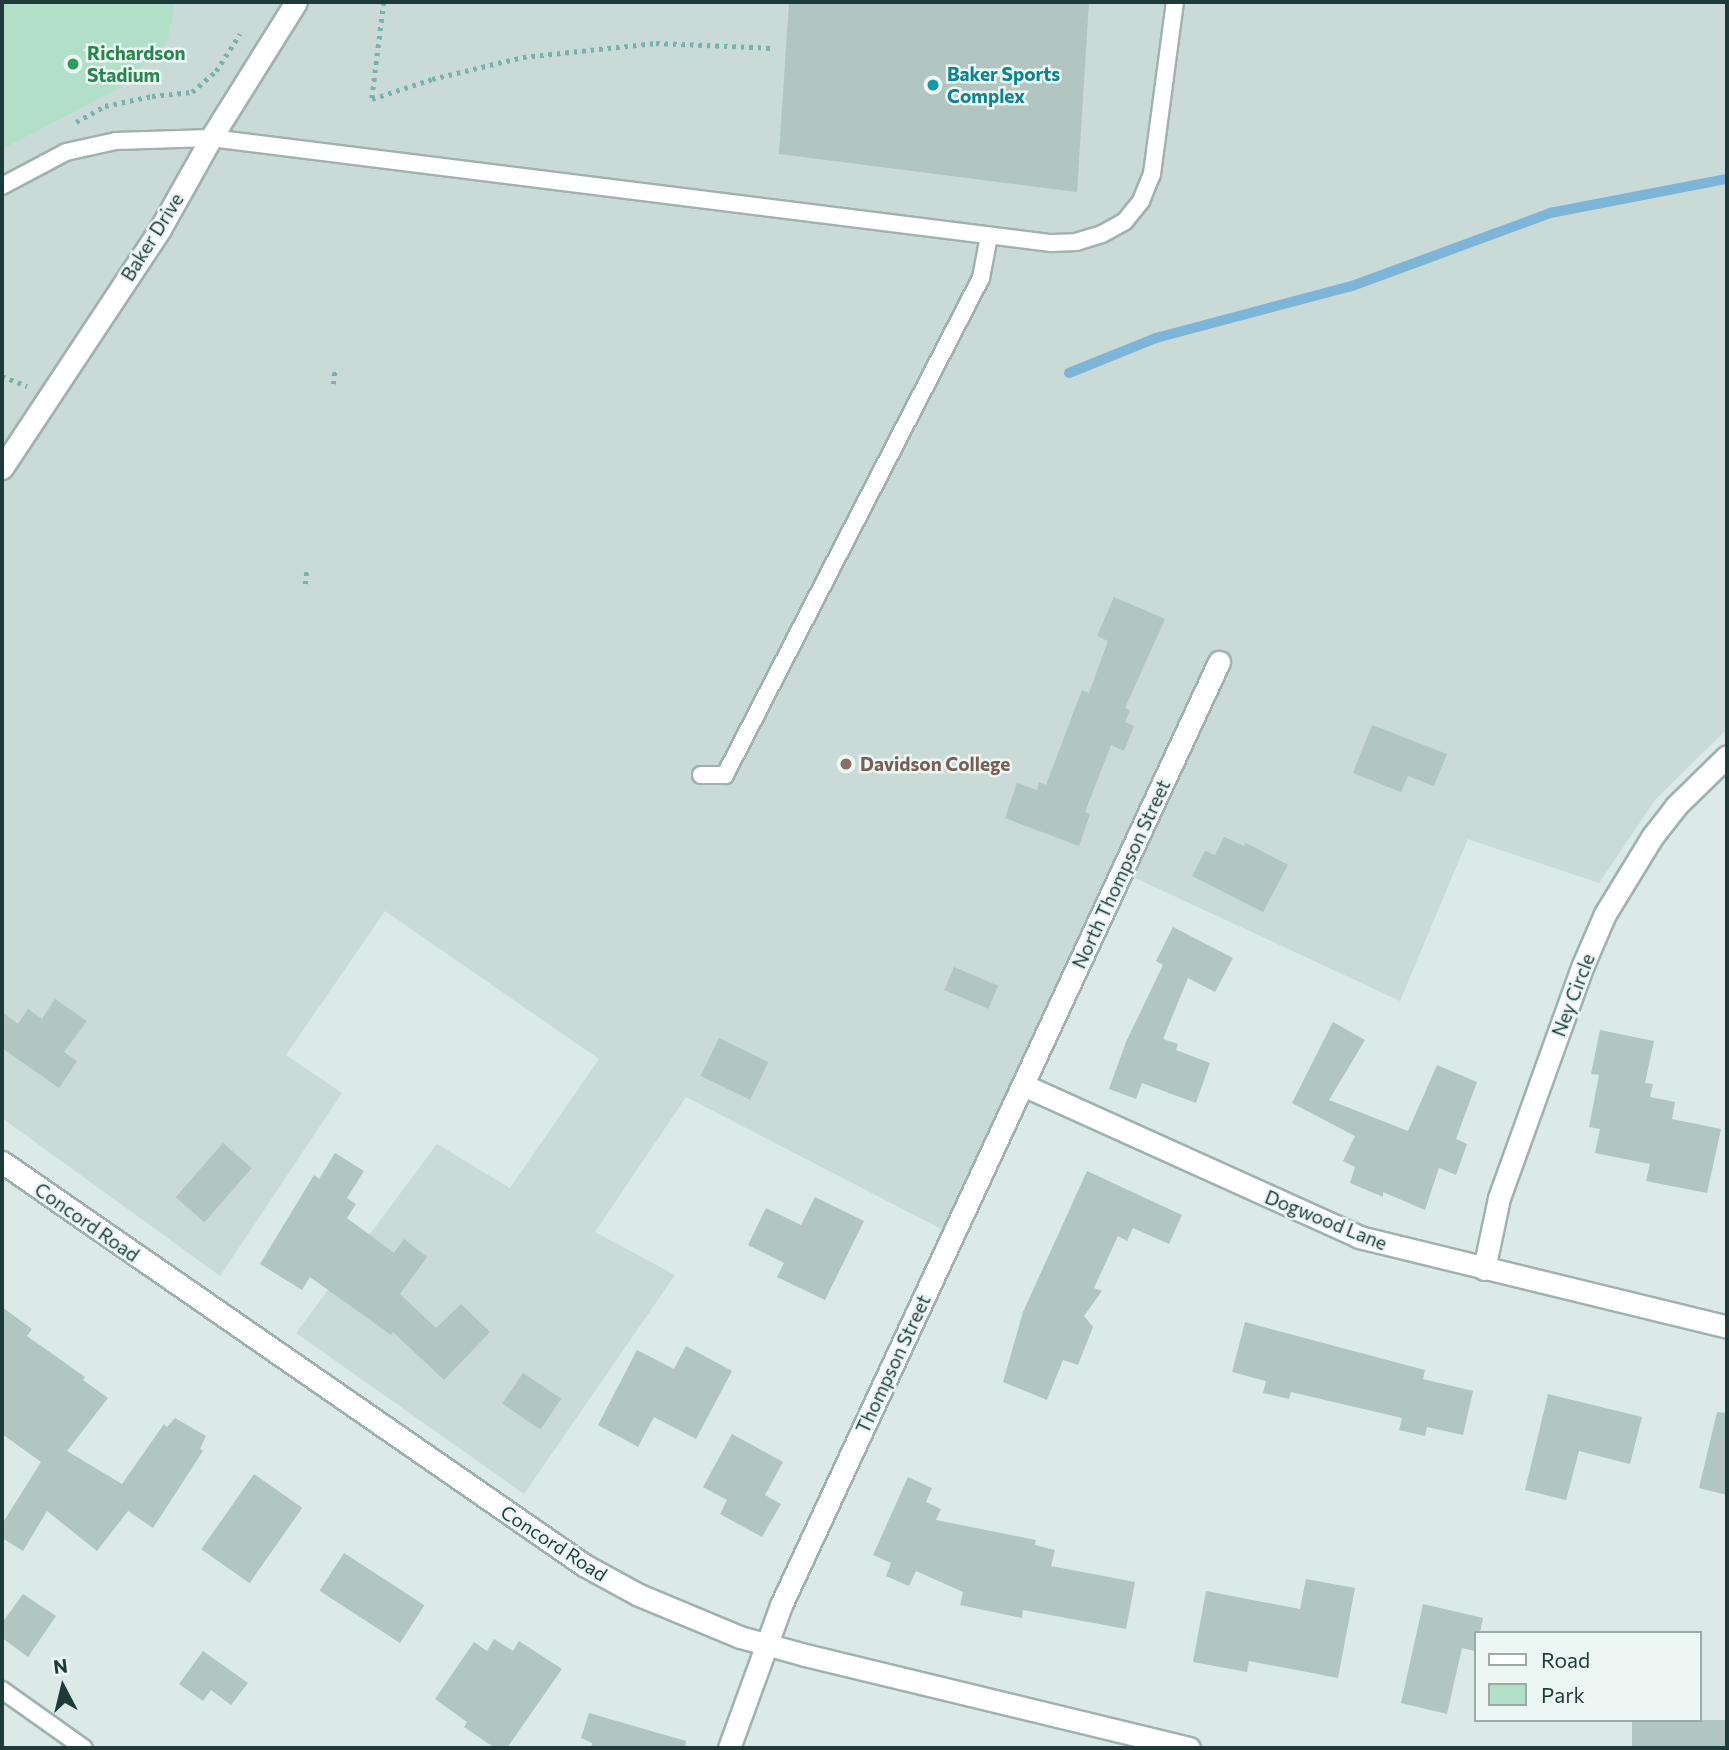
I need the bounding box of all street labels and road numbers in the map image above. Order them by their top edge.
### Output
street label: Baker Drive [116,189,188,285]
street label: North Thompson Street [1067,776,1175,972]
street label: Ney Circle [1547,950,1599,1040]
street label: Concord Road [30,1178,144,1266]
street label: Dogwood Lane [1262,1185,1390,1255]
street label: Thompson Street [851,1291,935,1437]
street label: Concord Road [497,1500,611,1586]

